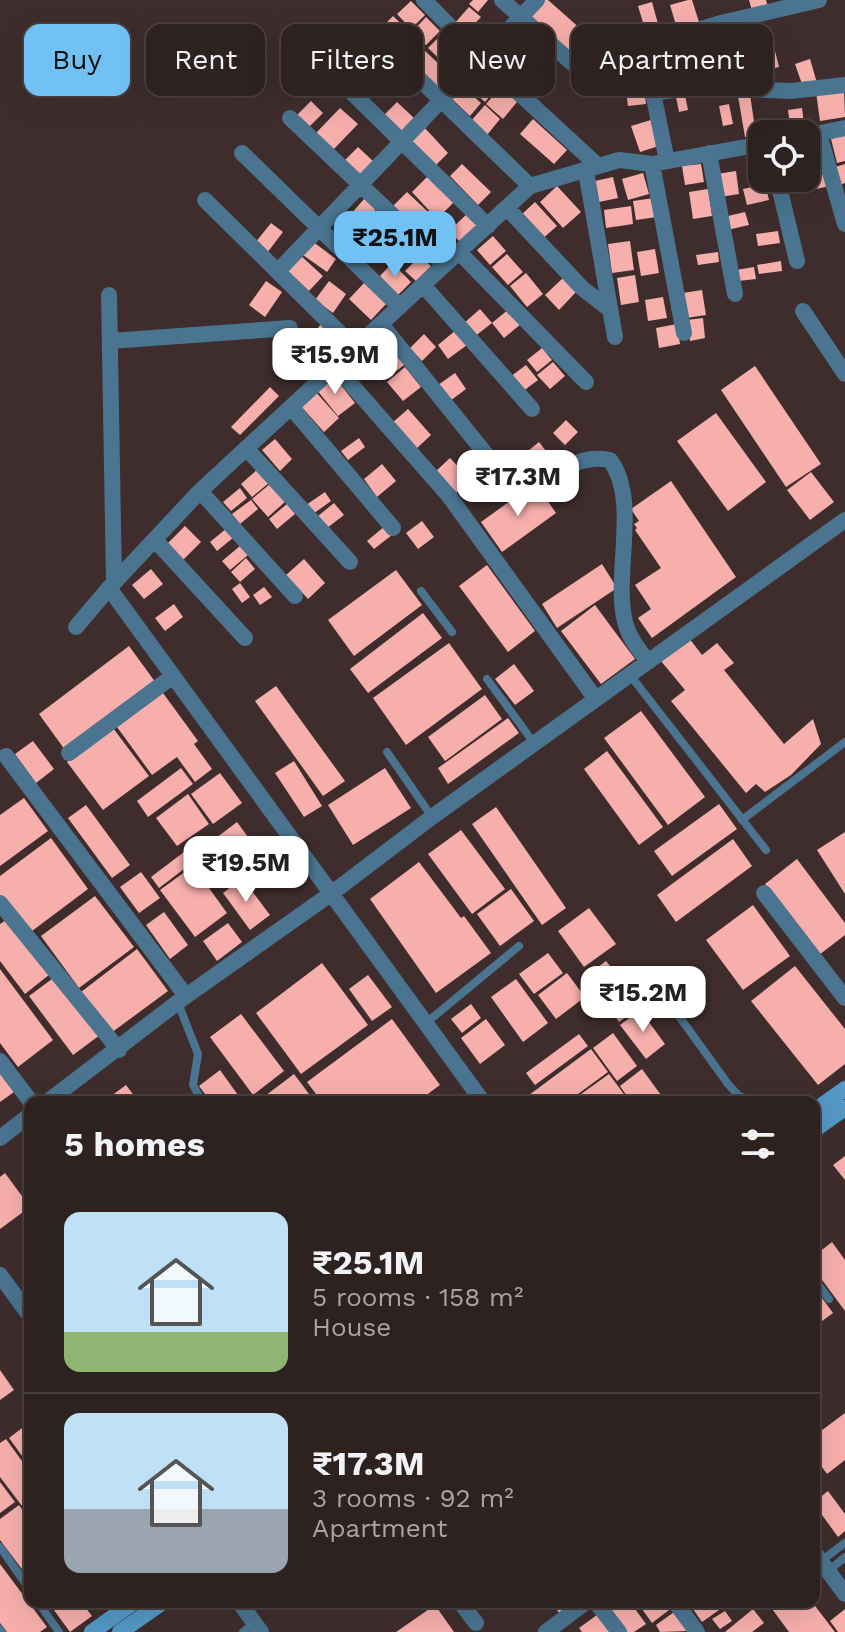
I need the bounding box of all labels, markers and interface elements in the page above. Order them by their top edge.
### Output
chip: Buy [24,24,130,96]
chip: Rent [146,24,265,96]
chip: Filters [281,24,423,96]
chip: New [439,24,555,96]
chip: Apartment [571,24,773,96]
map controls [748,120,820,192]
button: locate [748,120,820,192]
pin: ₹25.1M [330,211,460,279]
text: ₹25.1M [352,222,438,252]
pin: ₹15.9M [270,328,400,396]
text: ₹15.9M [290,339,380,369]
pin: ₹17.3M [453,450,583,518]
text: ₹17.3M [475,461,561,491]
pin: ₹19.5M [181,836,311,904]
text: ₹19.5M [201,847,291,877]
pin: ₹15.2M [578,966,708,1034]
text: ₹15.2M [599,977,687,1007]
icon: filters [736,1122,780,1166]
text: 5 homes [64,1124,205,1164]
text: ₹25.1M [312,1242,425,1282]
icon: home [128,1244,224,1340]
text: 5 rooms · 158 m² [312,1282,523,1312]
text: House [312,1312,391,1342]
text: ₹17.3M [312,1443,425,1483]
icon: home [128,1445,224,1541]
text: 3 rooms · 92 m² [312,1483,514,1513]
text: Apartment [312,1513,448,1543]

